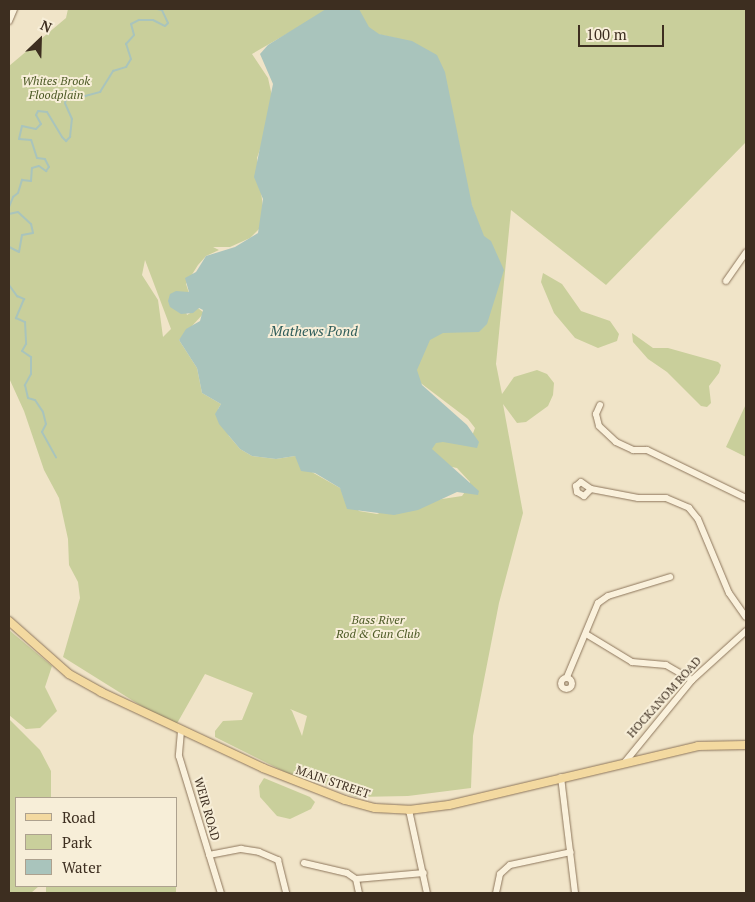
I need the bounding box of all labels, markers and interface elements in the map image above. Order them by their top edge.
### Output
north arrow [15,15,65,65]
text: N [38,15,55,37]
scale bar [580,15,666,47]
text: 100 m [586,24,627,44]
park label: Whites Brook Floodplain [22,74,90,102]
water label: Mathews Pond [270,323,358,339]
park label: Bass River Rod & Gun Club [336,613,420,641]
street label: HOCKANOM ROAD [624,653,704,741]
street label: MAIN STREET [294,763,372,801]
street label: WEIR ROAD [191,776,223,842]
legend [15,797,178,887]
text: Road [62,807,95,827]
text: Park [62,832,92,852]
text: Water [62,857,101,877]

